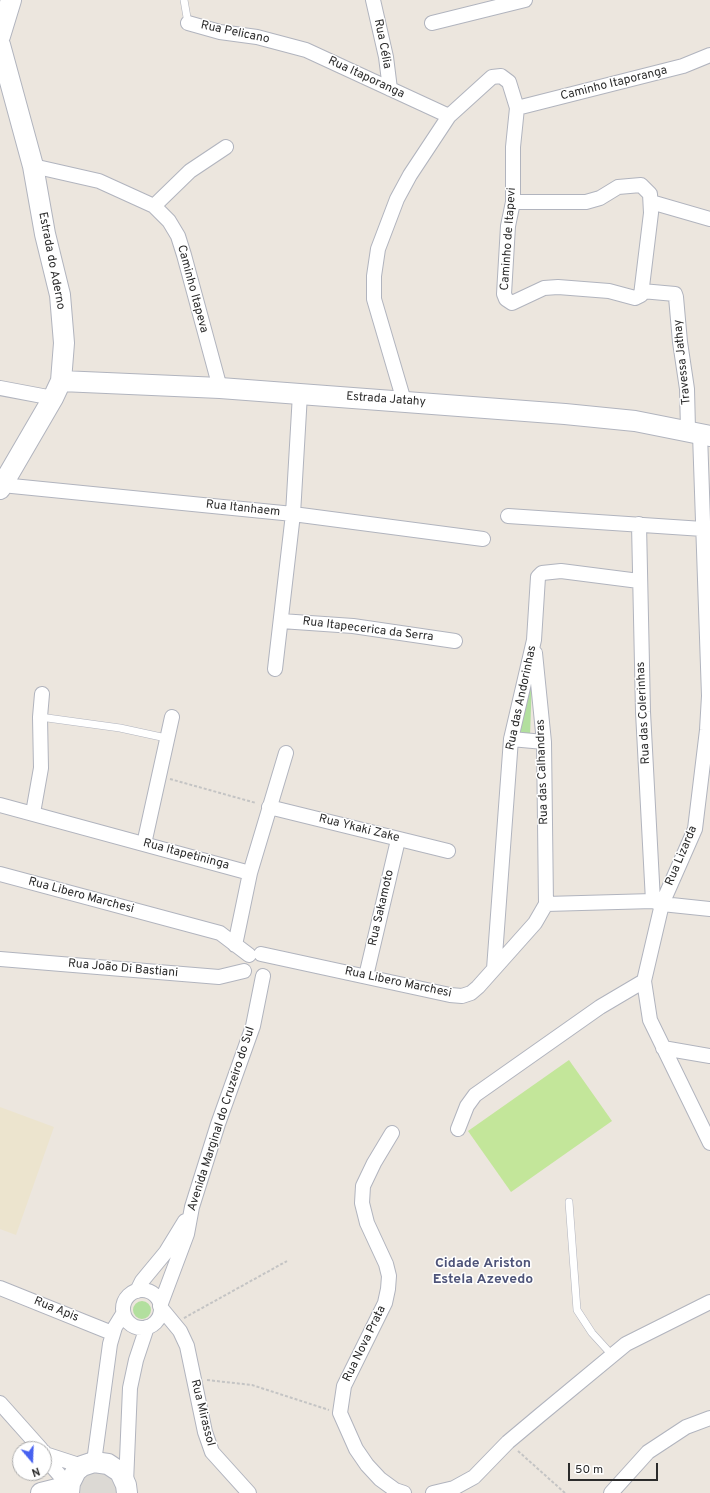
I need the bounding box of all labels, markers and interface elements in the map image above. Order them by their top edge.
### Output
street label: Rua Célia [370,18,394,70]
street label: Rua Pelicano [199,19,271,47]
street label: Rua Itaporanga [326,54,406,102]
street label: Caminho Itaporanga [559,64,669,104]
street label: Caminho de Itapevi [498,187,520,291]
street label: Estrada do Aderno [34,211,68,311]
street label: Caminho Itapeva [173,244,211,334]
street label: Travessa Jathay [671,319,695,405]
street label: Estrada Jatahy [346,390,426,410]
street label: Rua Itanhaem [205,498,281,520]
street label: Rua Itapecerica da Serra [302,615,434,645]
street label: Rua das Andorinhas [504,644,540,752]
street label: Rua das Colerinhas [634,661,654,765]
street label: Rua das Calhandras [534,719,552,825]
street label: Rua Ykaki Zake [317,812,401,846]
street label: Rua Lizarda [663,824,701,888]
street label: Rua Itapetininga [141,837,231,873]
street label: Rua Sakamoto [366,868,398,948]
street label: Rua Libero Marchesi [26,875,136,917]
street label: Rua João Di Bastiani [67,957,179,981]
street label: Rua Libero Marchesi [343,965,453,1001]
street label: Avenida Marginal do Cruzeiro do Sul [185,1025,259,1213]
district label: Cidade Ariston Estela Azevedo [433,1256,533,1288]
street label: Rua Apis [31,1294,81,1326]
street label: Rua Nova Prata [340,1304,390,1384]
street label: Rua Mirassol [187,1378,217,1448]
north arrow [12,1441,52,1481]
scale bar [570,1455,660,1481]
text: 50 m [575,1462,603,1478]
text: N [30,1463,42,1479]

